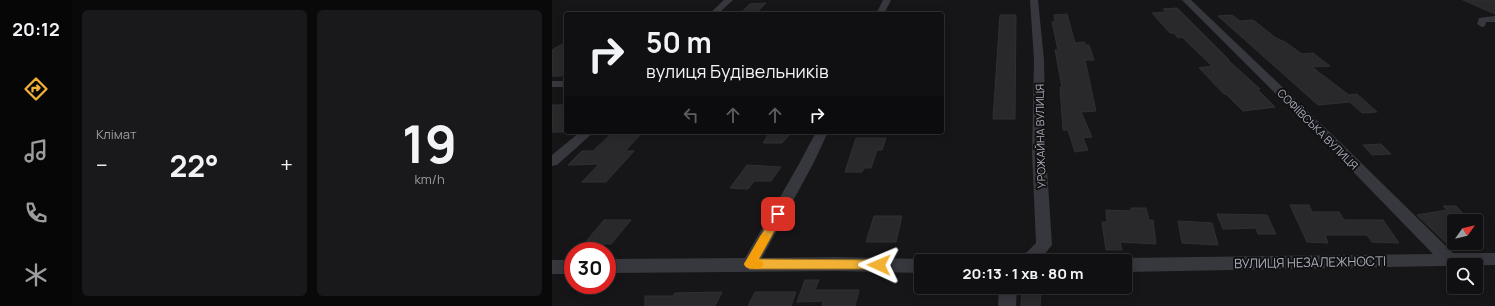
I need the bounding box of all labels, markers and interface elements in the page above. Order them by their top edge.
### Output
text: 20:12 [12,17,60,41]
text: 50 m [646,23,712,61]
icon: right [580,28,632,80]
text: вулиця Будівельників [646,59,829,83]
icon: directions [22,75,50,103]
street label: УРОЖАЙНА ВУЛИЦЯ [1032,84,1048,188]
street label: СОФІЇВСЬКА ВУЛИЦЯ [1274,85,1362,173]
icon: left [680,104,702,126]
icon: ahead [722,104,744,126]
icon: ahead [764,104,786,126]
icon: right [806,104,828,126]
text: 19 [402,108,457,179]
text: Клімат [96,125,137,143]
icon: music [22,137,50,165]
text: 22° [169,145,219,186]
text: − [96,150,108,180]
text: + [280,150,293,180]
text: km/h [414,170,445,188]
pin [761,197,795,231]
icon: phone [22,199,50,227]
icon: arrive [767,203,789,225]
north arrow [1447,214,1483,250]
map controls [1447,214,1483,294]
speed limit sign: 30 [564,242,616,294]
position arrow [858,244,900,286]
street label: ВУЛИЦЯ НЕЗАЛЕЖНОСТІ [1234,252,1386,272]
button: search [1447,258,1483,294]
icon: climate [22,261,50,289]
text: 20:13 · 1 хв · 80 m [962,263,1084,284]

